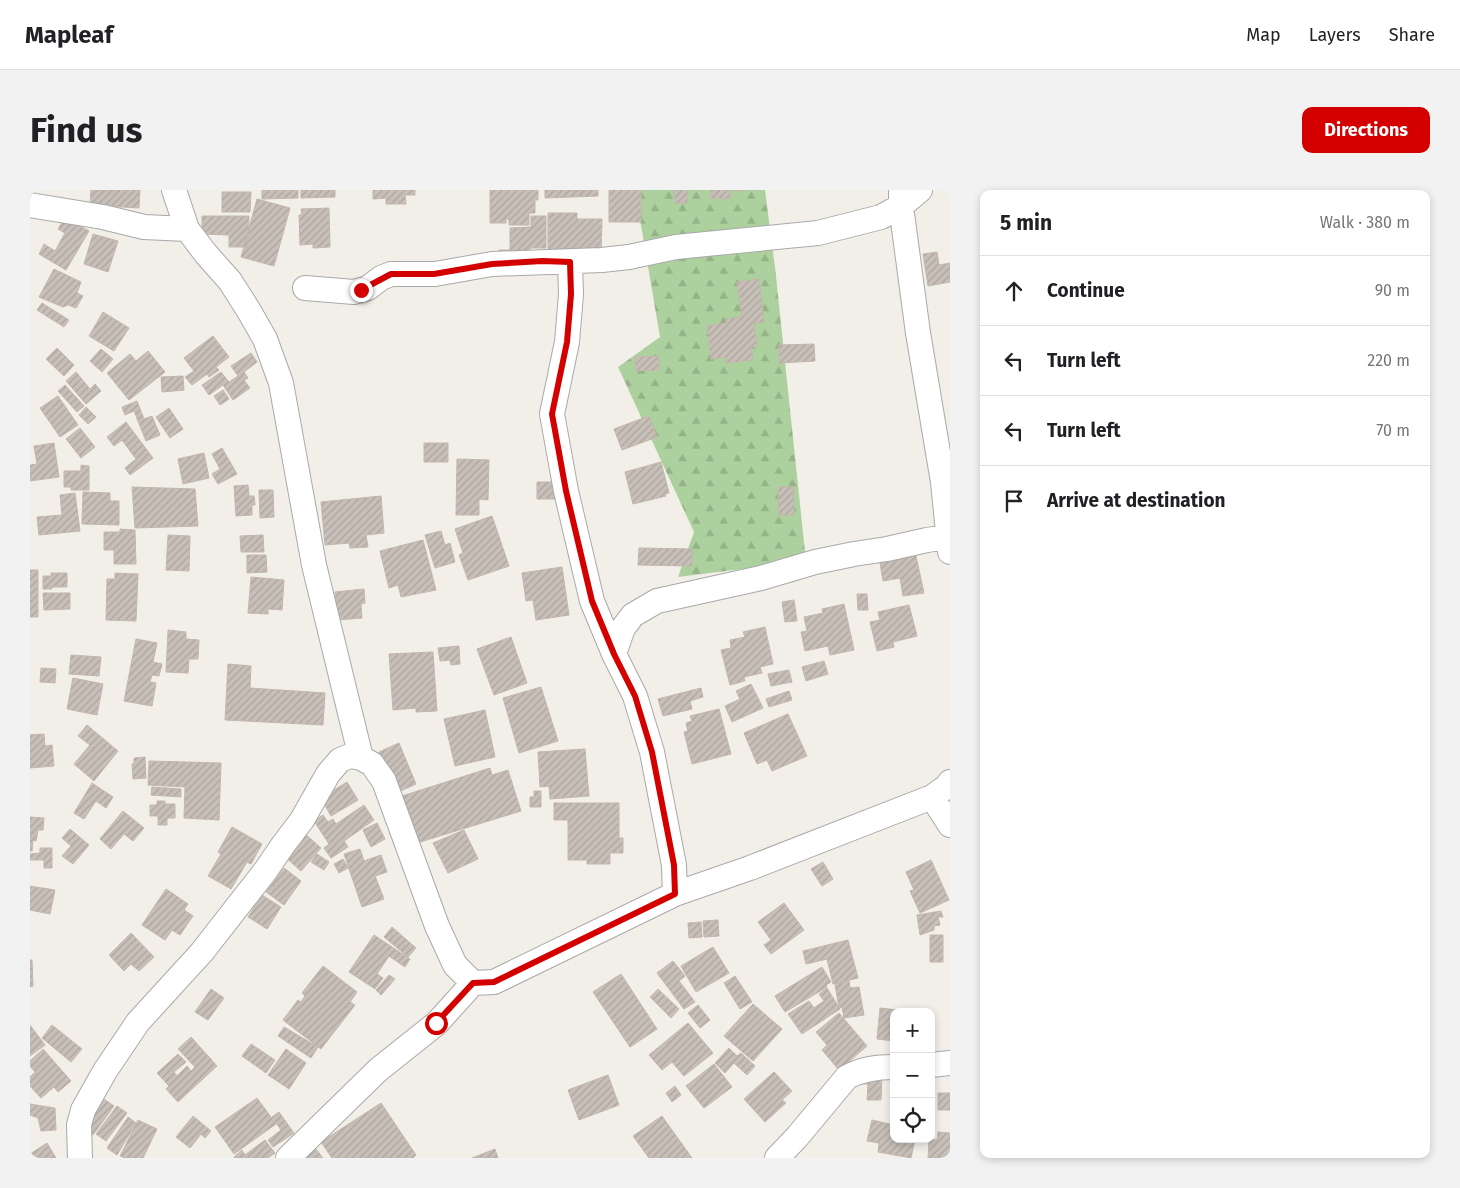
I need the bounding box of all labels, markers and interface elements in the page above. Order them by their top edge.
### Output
text: Mapleaf [25,21,113,49]
text: Map [1246,24,1281,46]
text: Layers [1309,24,1361,46]
text: Share [1389,24,1435,46]
button: Directions [1302,107,1430,153]
text: Find us [30,109,142,151]
text: 5 min [1000,210,1052,236]
text: Walk · 380 m [1320,213,1410,232]
icon: ahead [1000,277,1028,305]
route end [350,279,373,302]
text: Continue [1047,279,1125,302]
text: 90 m [1375,281,1410,300]
icon: left [1000,347,1028,375]
text: Turn left [1047,349,1121,372]
text: 220 m [1367,351,1410,370]
icon: left [1000,417,1028,445]
text: Turn left [1047,419,1121,442]
text: 70 m [1376,421,1410,440]
icon: arrive [1000,487,1028,515]
text: Arrive at destination [1047,489,1226,512]
map controls [890,1008,935,1143]
button: + [890,1008,935,1053]
route start [425,1012,448,1035]
button: − [890,1053,935,1098]
button: locate [890,1098,935,1143]

